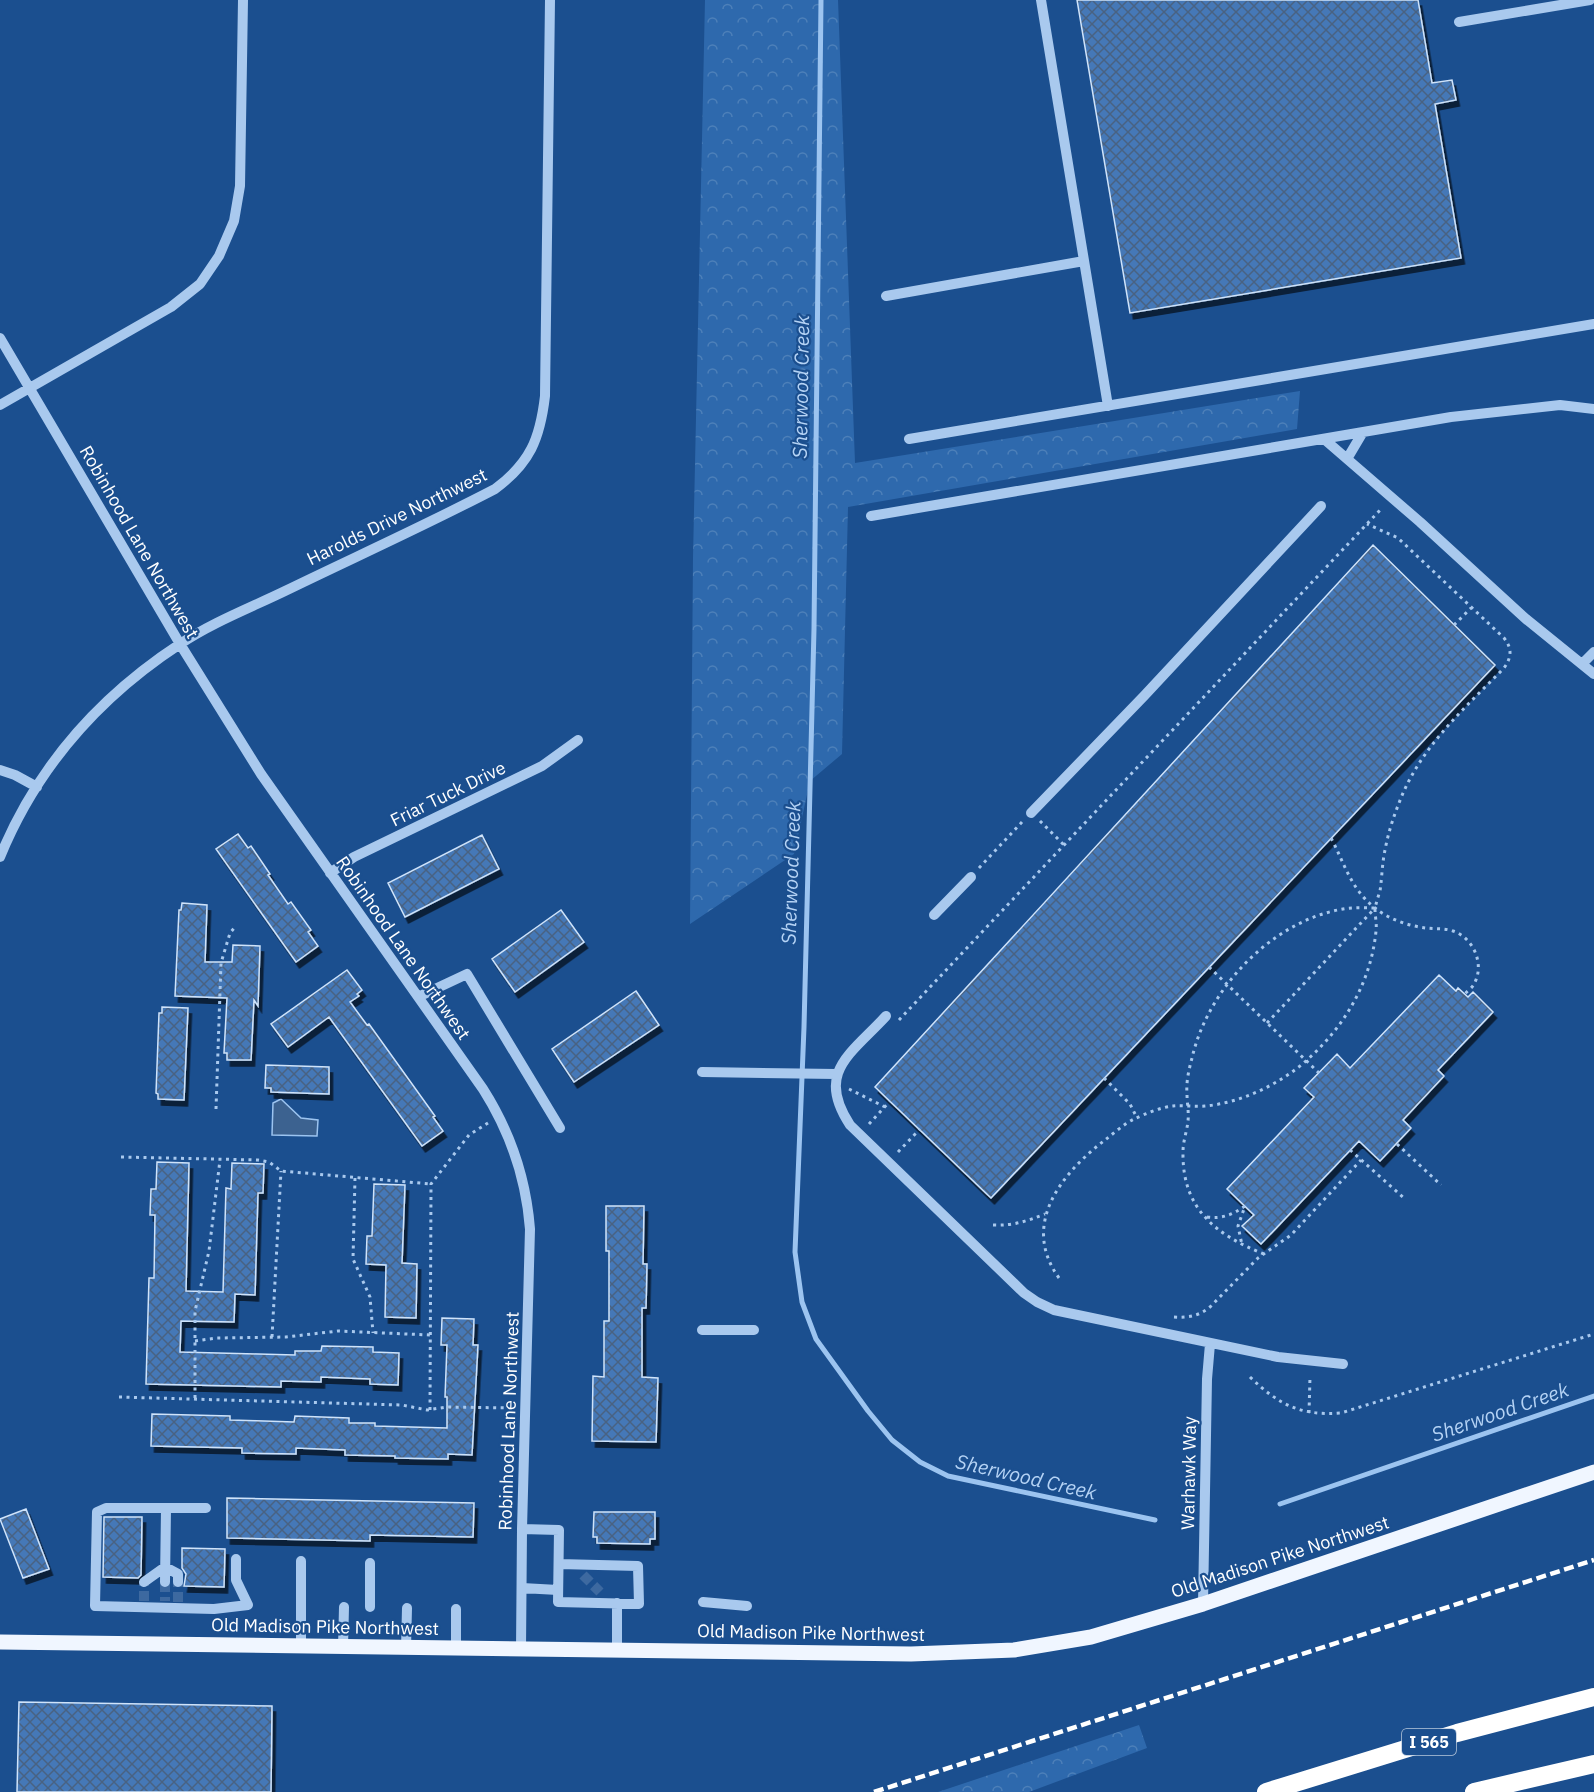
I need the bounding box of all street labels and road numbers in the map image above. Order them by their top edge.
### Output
street label: Robinhood Lane Northwest [75,441,204,642]
street label: Harolds Drive Northwest [303,463,491,570]
street label: Friar Tuck Drive [386,756,509,831]
street label: Robinhood Lane Northwest [331,851,476,1044]
street label: Robinhood Lane Northwest [493,1311,524,1531]
street label: Warhawk Way [1176,1416,1201,1530]
street label: Old Madison Pike Northwest [1168,1510,1392,1603]
street label: Old Madison Pike Northwest [211,1613,439,1640]
street label: Old Madison Pike Northwest [697,1619,925,1646]
road number: I 565 [1402,1729,1456,1755]

